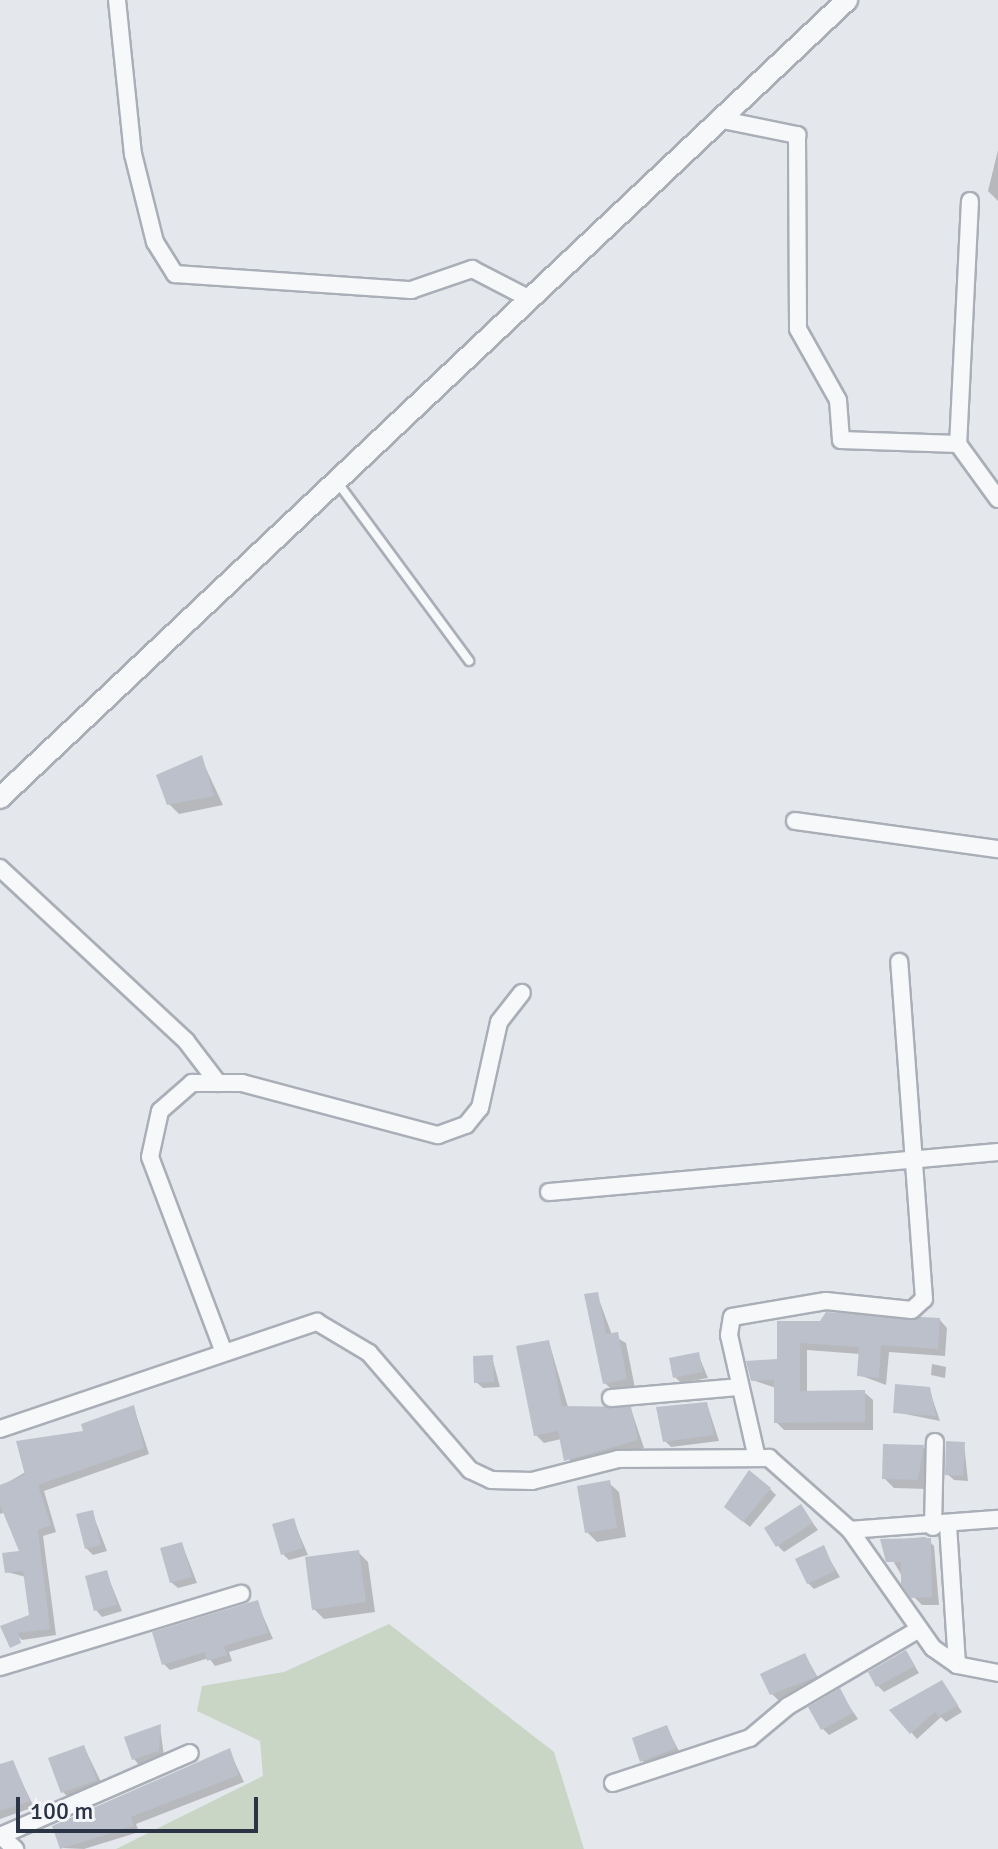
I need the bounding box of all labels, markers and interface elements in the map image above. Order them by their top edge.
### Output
scale bar [20,1781,262,1831]
text: 100 m [30,1796,93,1826]

